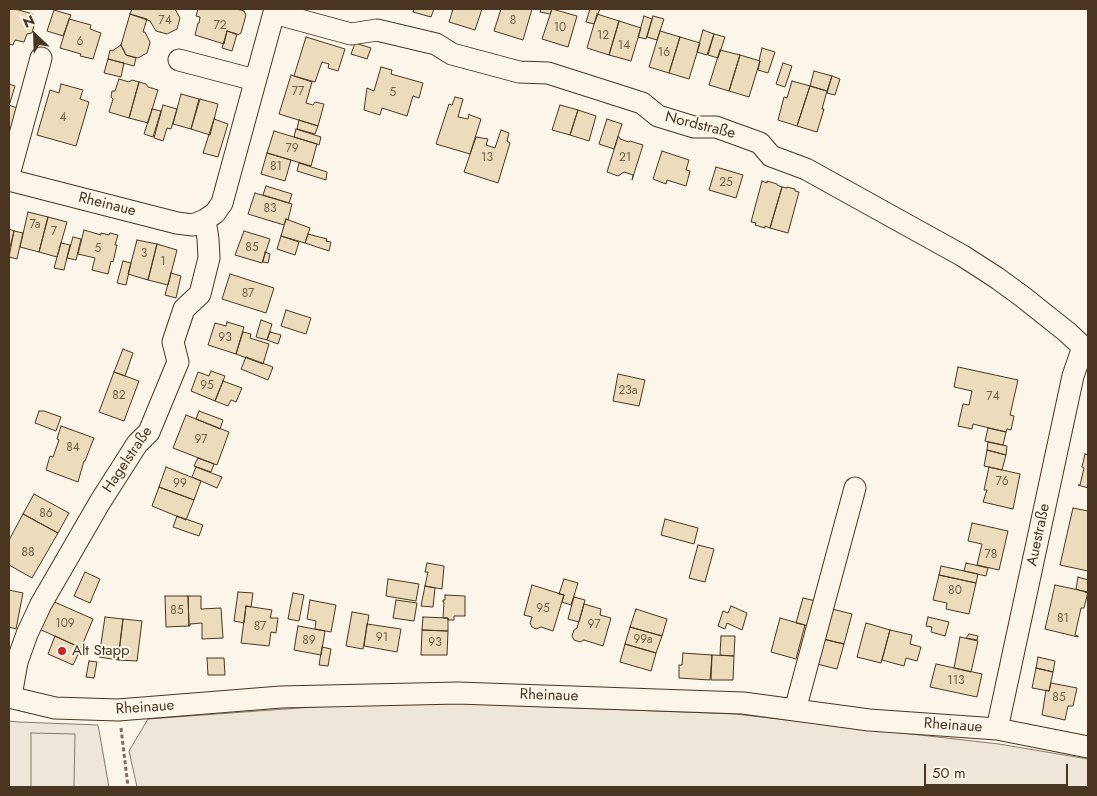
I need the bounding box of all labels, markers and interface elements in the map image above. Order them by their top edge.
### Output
north arrow [10,10,60,60]
text: N [20,10,38,33]
house number: 74 [158,14,172,28]
house number: 8 [510,14,516,28]
house number: 72 [213,19,227,33]
house number: 10 [554,21,566,35]
house number: 12 [597,29,609,43]
house number: 6 [77,35,83,49]
house number: 14 [618,39,630,53]
house number: 16 [658,46,670,60]
house number: 77 [292,85,304,99]
house number: 5 [390,86,396,100]
street label: Nordstraße [663,109,737,143]
house number: 4 [60,111,66,125]
house number: 79 [285,142,299,156]
house number: 13 [481,151,493,165]
house number: 21 [619,151,631,165]
house number: 81 [270,160,282,174]
house number: 25 [719,176,733,190]
street label: Rheinaue [76,189,138,221]
house number: 83 [263,202,277,216]
house number: 7a [30,218,40,232]
house number: 7 [51,225,57,239]
house number: 85 [245,241,259,255]
house number: 5 [95,242,101,256]
house number: 3 [141,247,147,261]
house number: 1 [160,255,166,269]
house number: 87 [242,287,254,301]
house number: 93 [218,331,232,345]
house number: 95 [200,379,214,393]
house number: 23a [618,384,638,398]
house number: 82 [112,389,126,403]
house number: 74 [986,390,1000,404]
street label: Hagelstraße [99,424,157,496]
house number: 97 [195,433,207,447]
house number: 84 [66,441,80,455]
house number: 76 [995,475,1009,489]
house number: 99 [173,477,187,491]
street label: Auestraße [1024,502,1054,568]
house number: 86 [39,507,53,521]
house number: 88 [21,546,35,560]
house number: 78 [985,548,997,562]
house number: 80 [948,584,962,598]
house number: 95 [536,602,550,616]
house number: 85 [170,604,184,618]
house number: 81 [1057,612,1069,626]
house number: 109 [55,617,75,631]
house number: 97 [588,618,600,632]
house number: 87 [254,620,266,634]
house number: 91 [376,631,388,645]
house number: 99a [633,633,653,647]
house number: 89 [302,634,316,648]
house number: 93 [428,636,442,650]
place label: Alt Stapp [72,642,130,660]
marker: Alt Stapp [56,645,68,657]
house number: 113 [947,674,965,688]
street label: Rheinaue [519,686,579,706]
house number: 85 [1052,691,1066,705]
street label: Rheinaue [115,697,175,719]
street label: Rheinaue [923,715,983,737]
scale bar [927,754,1071,786]
text: 50 m [932,762,966,784]

